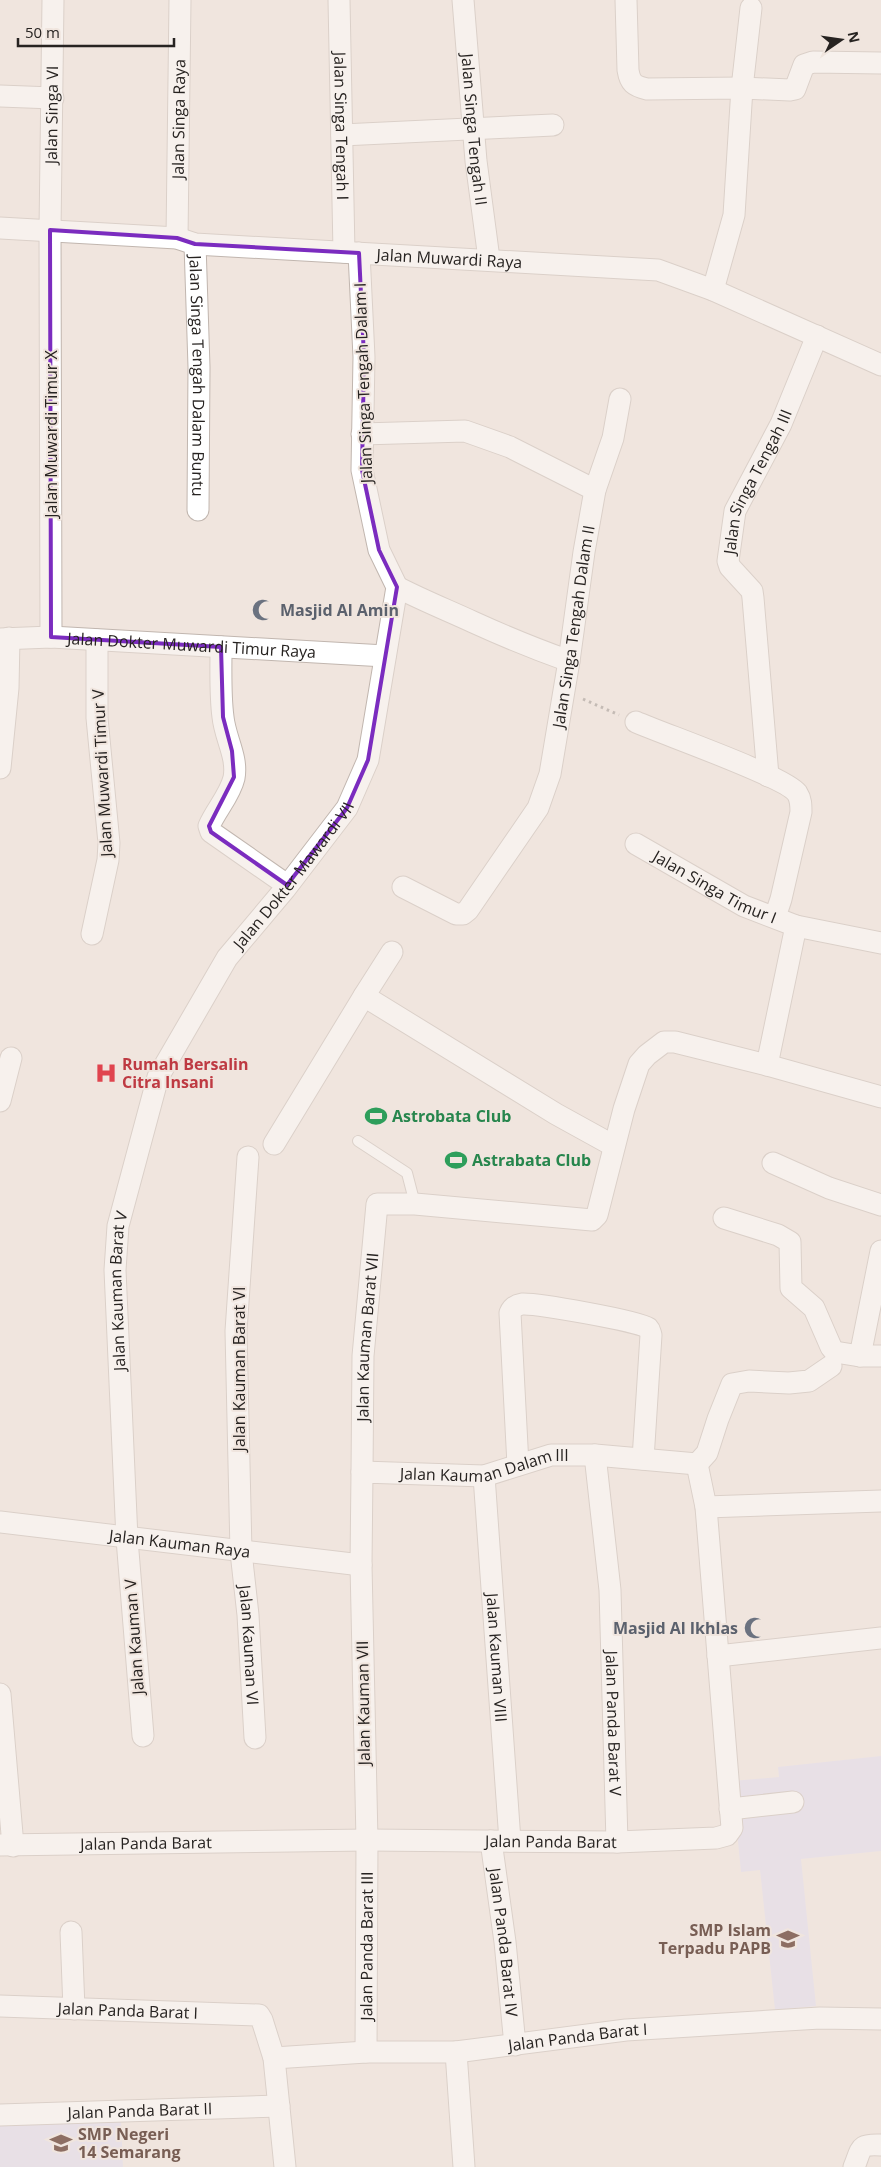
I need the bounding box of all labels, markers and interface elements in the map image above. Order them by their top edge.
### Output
scale bar [18,15,174,47]
north arrow [816,15,866,65]
text: 50 m [25,22,60,42]
text: N [844,29,865,45]
street label: Jalan Singa Tengah I [329,50,354,200]
street label: Jalan Singa Tengah II [456,51,493,207]
street label: Jalan Singa Raya [167,59,190,181]
street label: Jalan Singa VI [40,66,63,166]
street label: Jalan Muwardi Raya [374,243,523,273]
street label: Jalan Singa Tengah Dalam Buntu [184,253,210,497]
street label: Jalan Singa Tengah Dalam I [349,282,378,486]
street label: Jalan Muwardi Timur X [40,349,62,520]
street label: Jalan Singa Tengah III [718,406,797,558]
street label: Jalan Singa Tengah Dalam II [547,523,600,732]
mosque icon: Masjid Al Amin [250,597,276,623]
place label: Masjid Al Amin [280,599,399,621]
street label: Jalan Dokter Muwardi Timur Raya [65,627,317,663]
street label: Jalan Muwardi Timur V [87,688,117,859]
street label: Jalan Dokter Mawardi VII [227,799,359,955]
street label: Jalan Singa Timur I [647,844,780,928]
place label: Rumah Bersalin Citra Insani [122,1053,249,1093]
hospital icon: Rumah Bersalin Citra Insani [93,1060,119,1086]
sports icon: Astrobata Club [363,1103,389,1129]
place label: Astrobata Club [392,1105,511,1127]
sports icon: Astrabata Club [443,1147,469,1173]
place label: Astrabata Club [472,1149,591,1171]
street label: Jalan Kauman Barat V [104,1208,133,1373]
street label: Jalan Kauman Barat VII [351,1252,383,1424]
street label: Jalan Kauman Barat VI [228,1287,250,1453]
street label: Jalan Kauman Dalam III [398,1444,569,1487]
street label: Jalan Kauman Raya [106,1524,252,1563]
street label: Jalan Kauman V [119,1578,149,1698]
street label: Jalan Kauman VI [234,1582,264,1706]
street label: Jalan Kauman VIII [481,1590,512,1723]
mosque icon: Masjid Al Ikhlas [742,1615,768,1641]
place label: Masjid Al Ikhlas [613,1617,738,1639]
street label: Jalan Kauman VII [351,1640,375,1768]
street label: Jalan Panda Barat V [601,1648,627,1797]
street label: Jalan Panda Barat [483,1830,617,1853]
street label: Jalan Panda Barat [78,1831,212,1855]
street label: Jalan Panda Barat IV [484,1864,523,2018]
street label: Jalan Panda Barat III [355,1871,378,2023]
place label: SMP Islam Terpadu PAPB [659,1919,771,1959]
school or university icon: SMP Islam Terpadu PAPB [775,1926,801,1952]
street label: Jalan Panda Barat I [55,1997,198,2024]
street label: Jalan Panda Barat I [505,2018,648,2056]
street label: Jalan Panda Barat II [65,2097,213,2124]
place label: SMP Negeri 14 Semarang [78,2123,181,2163]
school or university icon: SMP Negeri 14 Semarang [48,2130,74,2156]

